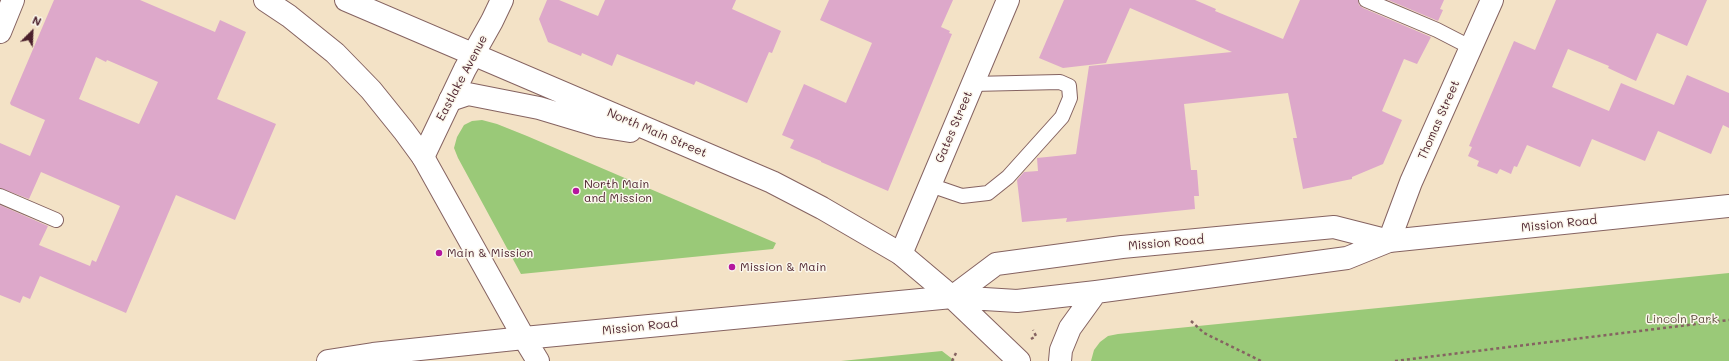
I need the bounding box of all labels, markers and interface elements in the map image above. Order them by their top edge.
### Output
north arrow [12,12,52,52]
text: N [30,12,44,29]
street label: Eastlake Avenue [433,33,491,123]
street label: Thomas Street [1415,78,1463,162]
street label: Gates Street [932,89,976,165]
street label: North Main Street [605,105,709,161]
place label: North Main and Mission [584,177,652,205]
marker: North Main and Mission [571,186,581,196]
street label: Mission Road [1520,213,1598,235]
street label: Mission Road [1127,233,1205,253]
place label: Main & Mission [447,246,533,260]
marker: Main & Mission [434,248,444,258]
place label: Mission & Main [740,260,826,274]
marker: Mission & Main [727,262,737,272]
park label: Lincoln Park [1646,312,1718,326]
street label: Mission Road [601,316,679,338]

